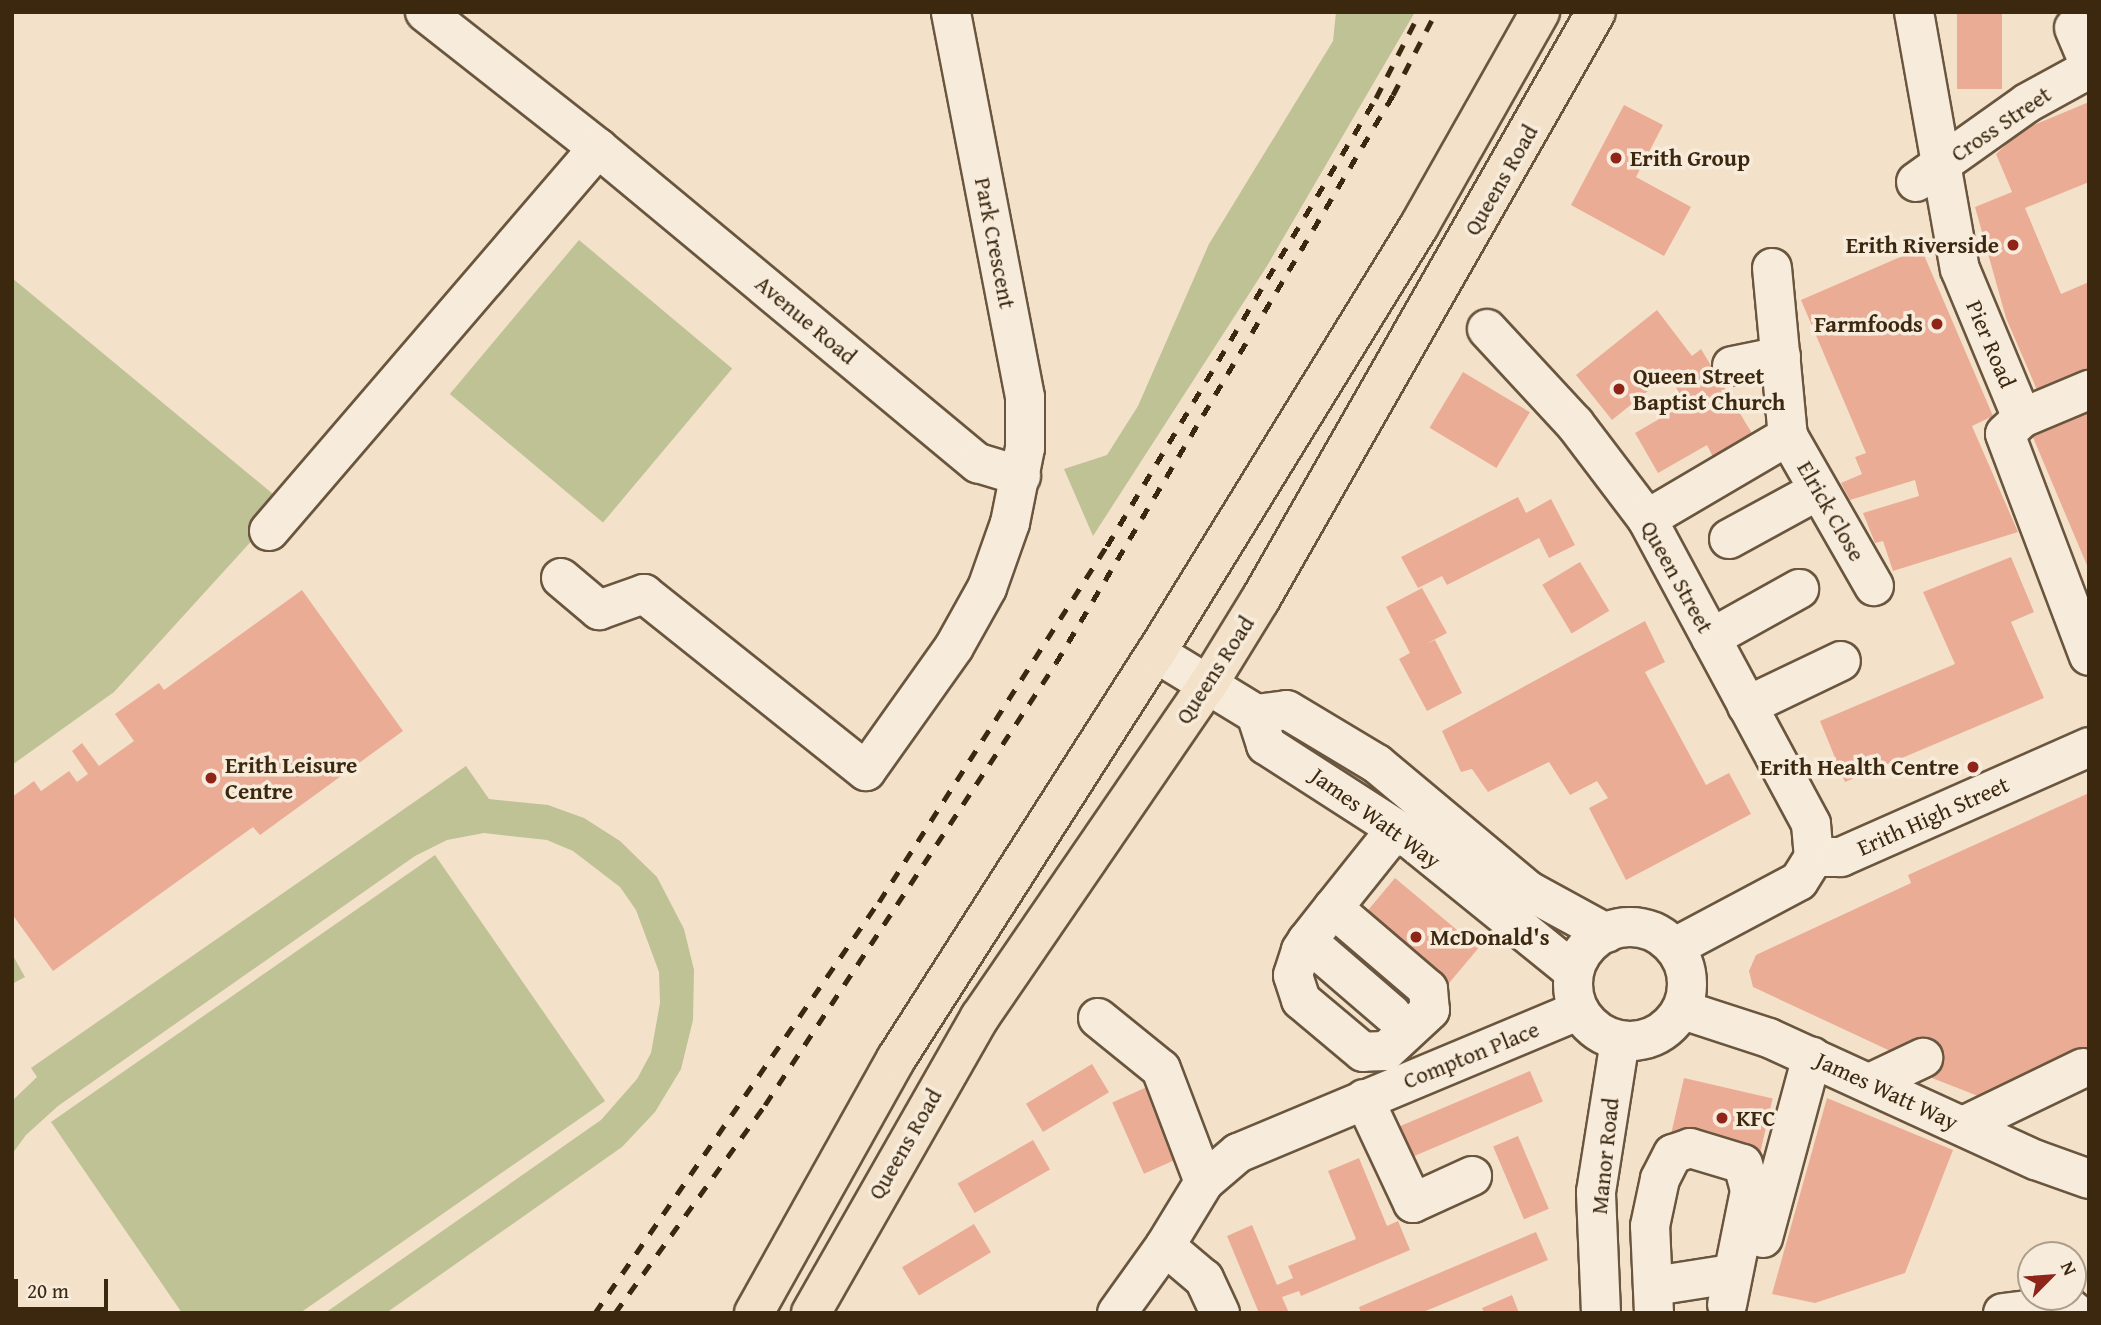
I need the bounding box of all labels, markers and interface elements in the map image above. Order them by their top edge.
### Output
street label: Cross Street [1946,80,2056,168]
street label: Queens Road [1458,120,1544,240]
place label: Erith Group [1630,144,1750,172]
marker: Erith Group [1608,150,1624,166]
street label: Park Crescent [969,175,1021,311]
place label: Erith Riverside [1846,231,1999,259]
marker: Erith Riverside [2005,237,2021,253]
street label: Avenue Road [750,270,862,370]
street label: Pier Road [1960,296,2022,392]
place label: Farmfoods [1814,310,1923,338]
marker: Farmfoods [1929,316,1945,332]
place label: Queen Street Baptist Church [1633,362,1785,416]
marker: Queen Street Baptist Church [1611,381,1627,397]
street label: Elrick Close [1791,456,1871,566]
street label: Queen Street [1635,516,1719,638]
street label: Queens Road [1170,611,1260,729]
place label: Erith Leisure Centre [225,751,357,805]
place label: Erith Health Centre [1760,753,1959,781]
marker: Erith Health Centre [1965,759,1981,775]
street label: James Watt Way [1306,762,1446,874]
marker: Erith Leisure Centre [203,770,219,786]
street label: Erith High Street [1853,770,2013,862]
place label: McDonald's [1430,923,1550,951]
marker: McDonald's [1408,929,1424,945]
street label: Compton Place [1399,1015,1543,1095]
street label: James Watt Way [1812,1046,1962,1136]
street label: Queens Road [862,1084,948,1204]
street label: Manor Road [1585,1096,1625,1216]
place label: KFC [1736,1104,1775,1132]
marker: KFC [1714,1110,1730,1126]
north arrow [2017,1241,2087,1311]
text: N [2054,1256,2085,1280]
scale bar [18,1266,112,1310]
text: 20 m [27,1275,69,1306]

